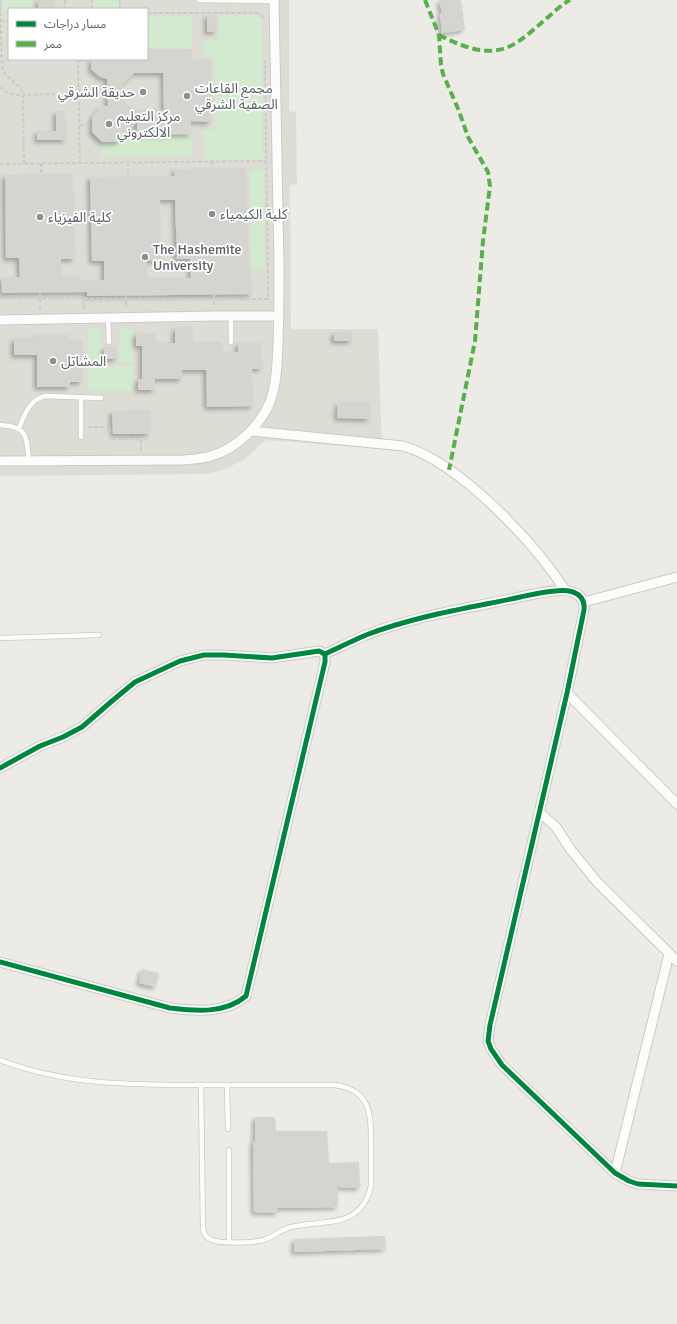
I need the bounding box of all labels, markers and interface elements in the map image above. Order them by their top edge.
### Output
legend [8,8,148,60]
text: مسار دراجات [44,17,106,32]
text: ممر [43,37,62,52]
place label: مجمع القاعات الصفية الشرقي [195,80,278,115]
place label: حديقة الشرقي [58,84,135,103]
marker: حديقة الشرقي [138,87,148,97]
marker: مجمع القاعات الصفية الشرقي [182,91,192,101]
place label: مركز التعليم الالكتروني [117,108,181,143]
marker: مركز التعليم الالكتروني [104,119,114,129]
place label: كلية الكيمياء [220,206,288,223]
place label: كلية الفيزياء [48,209,112,226]
marker: كلية الكيمياء [207,209,217,219]
marker: كلية الفيزياء [35,212,45,222]
place label: The Hashemite University [153,241,242,274]
marker: The Hashemite University [140,252,150,262]
place label: المشاتل [61,353,106,370]
marker: المشاتل [48,356,58,366]

